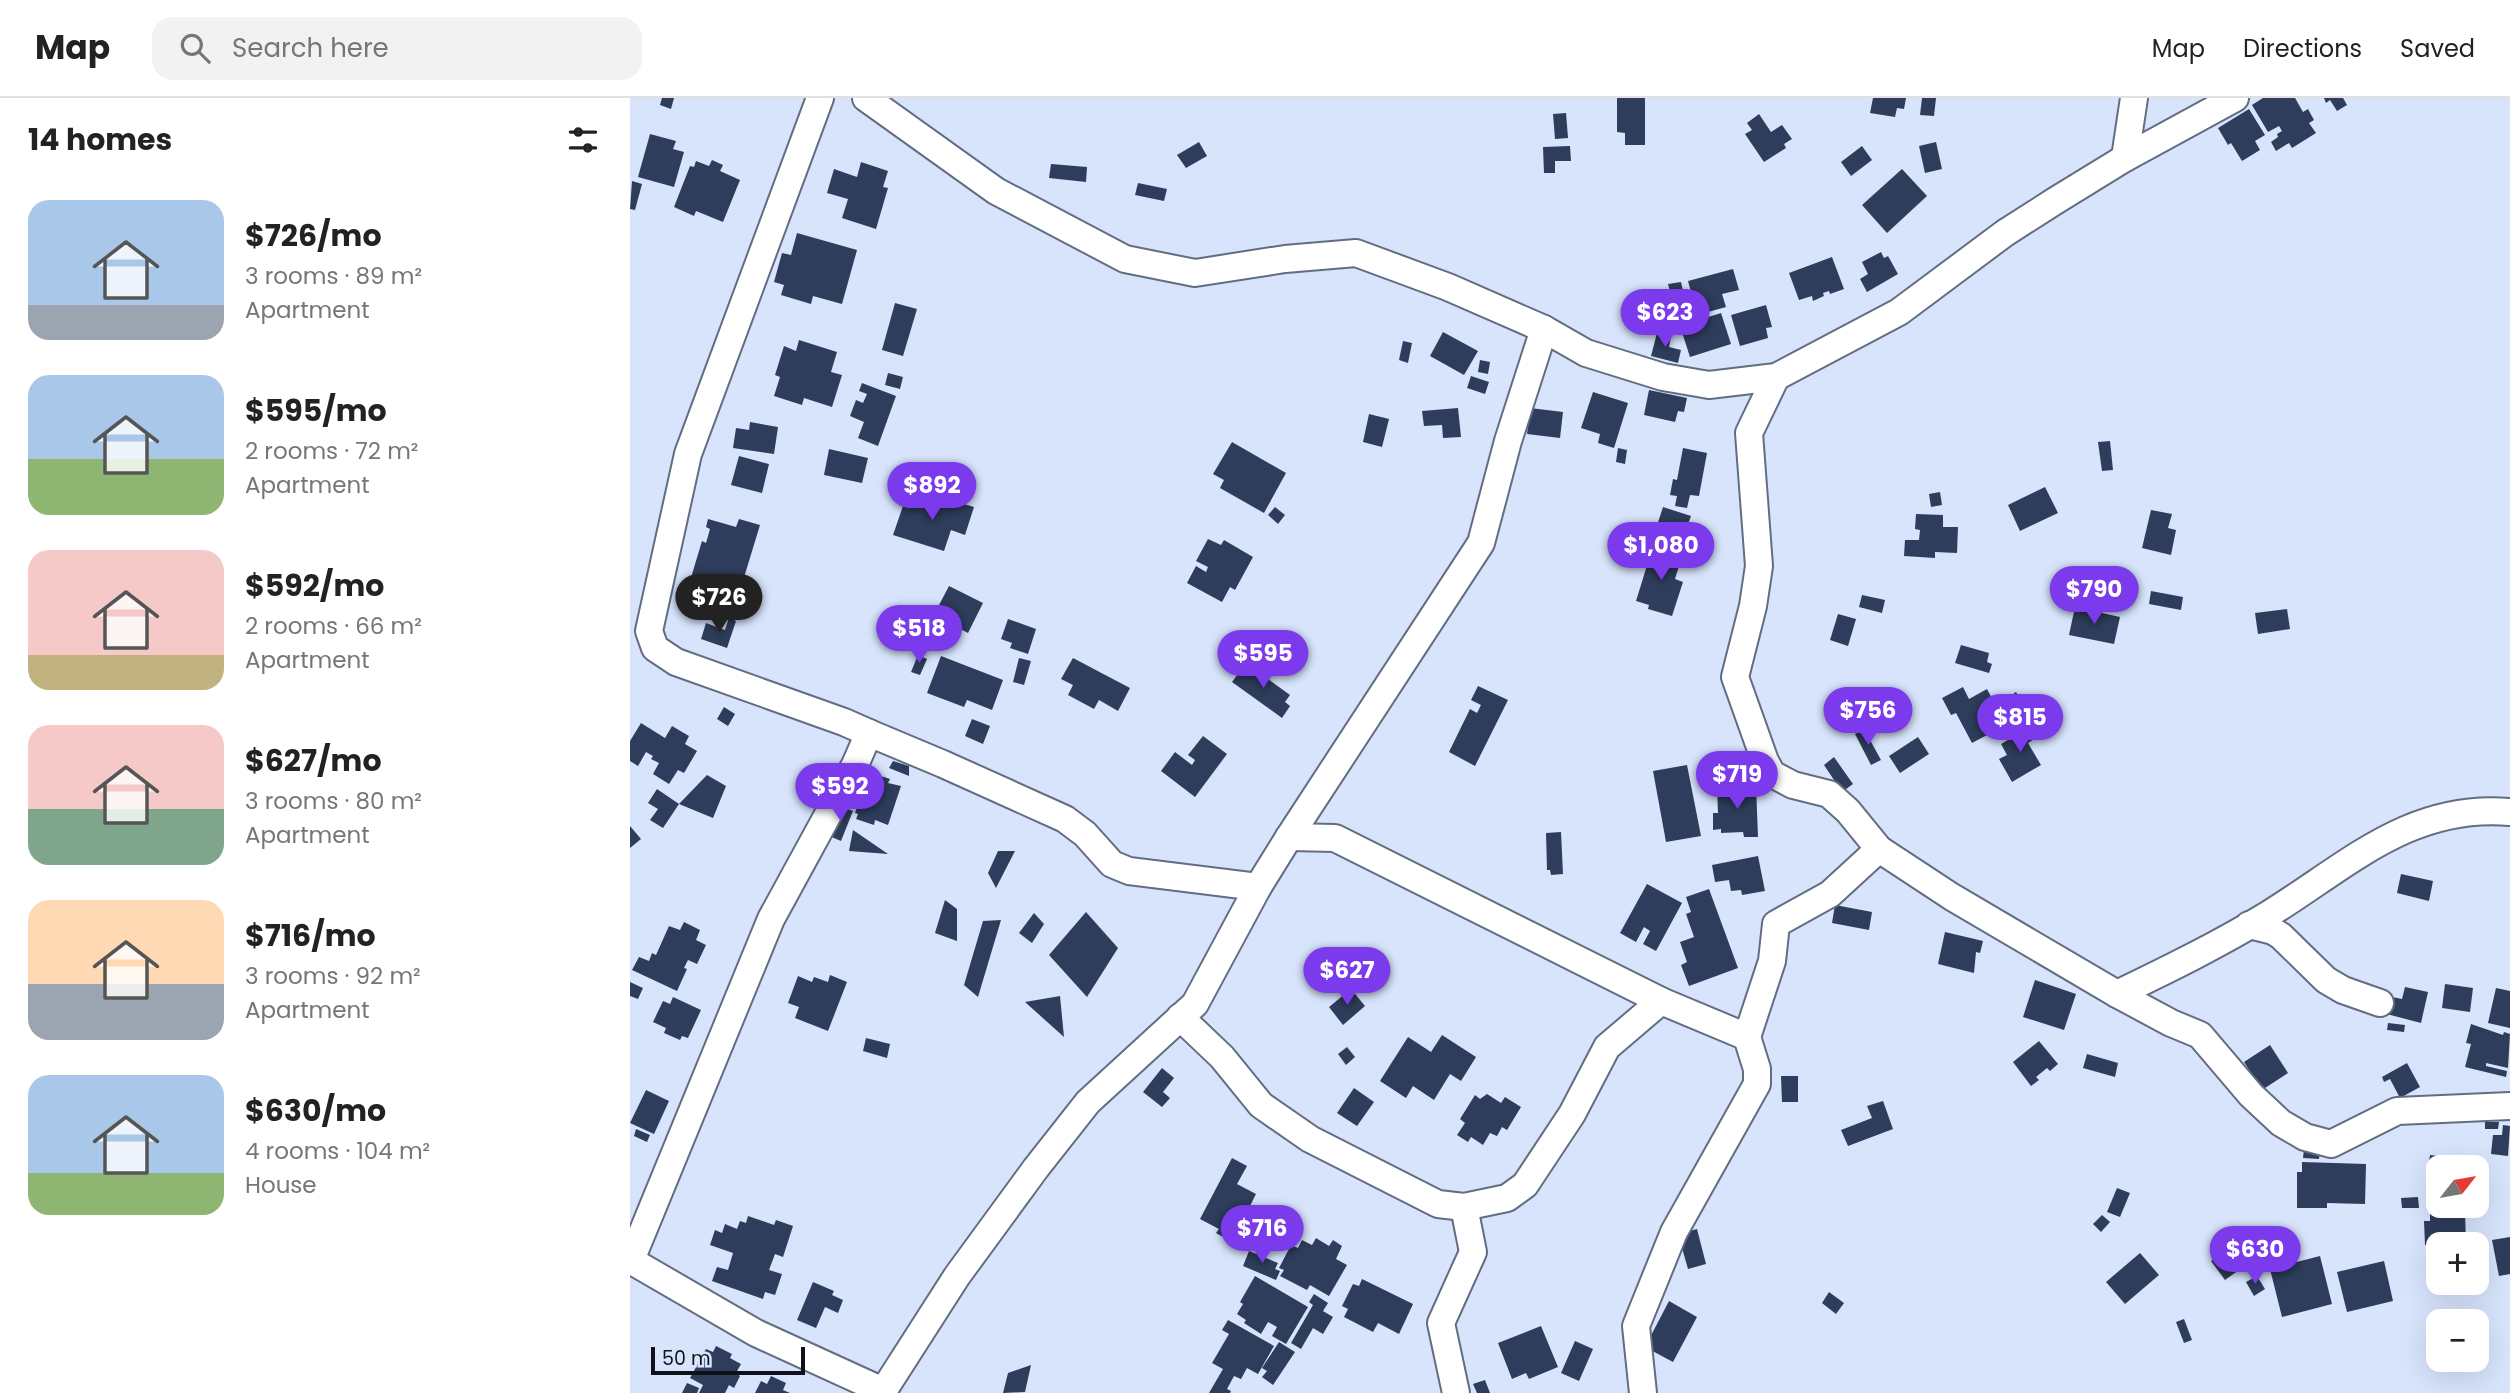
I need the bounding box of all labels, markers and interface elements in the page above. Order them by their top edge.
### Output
search box [152,17,642,80]
text: Map [35,24,110,71]
icon: search [176,29,214,67]
text: Search here [232,30,389,66]
text: Map [2152,32,2205,65]
text: Directions [2243,32,2362,65]
text: Saved [2400,32,2475,65]
text: 14 homes [28,118,172,161]
icon: filters [564,121,602,159]
text: $726/mo [245,214,382,257]
icon: home [84,228,168,312]
text: 3 rooms · 89 m² [245,260,422,292]
pin: $623 [1624,289,1706,349]
text: Apartment [245,294,370,326]
text: $623 [1637,296,1693,328]
text: $595/mo [245,389,387,432]
icon: home [84,403,168,487]
text: 2 rooms · 72 m² [245,435,418,467]
pin: $892 [891,462,973,522]
text: Apartment [245,469,370,501]
text: $892 [903,469,961,501]
pin: $1,080 [1604,522,1718,582]
text: $1,080 [1623,529,1699,561]
text: $592/mo [245,564,384,607]
pin: $790 [2053,566,2135,626]
text: $790 [2066,573,2122,605]
pin: $726 [678,574,760,634]
icon: home [84,578,168,662]
text: $726 [691,581,747,613]
pin: $518 [878,606,960,665]
text: 2 rooms · 66 m² [245,610,422,642]
text: $518 [892,612,946,644]
pin: $595 [1222,630,1304,690]
text: $595 [1233,637,1293,669]
text: Apartment [245,644,370,676]
pin: $756 [1827,688,1909,747]
text: $756 [1839,694,1897,726]
pin: $815 [1979,694,2061,754]
text: $815 [1993,701,2047,733]
text: $627/mo [245,739,382,782]
pin: $719 [1696,752,1778,811]
icon: home [84,753,168,837]
text: $719 [1712,758,1762,790]
pin: $592 [799,764,881,823]
text: $592 [811,770,869,802]
text: 3 rooms · 80 m² [245,785,422,817]
text: Apartment [245,819,370,851]
text: $716/mo [245,914,376,957]
icon: home [84,928,168,1012]
pin: $627 [1306,948,1388,1007]
text: $627 [1319,954,1375,986]
text: 3 rooms · 92 m² [245,960,421,992]
text: Apartment [245,994,370,1026]
text: $630/mo [245,1089,386,1132]
icon: home [84,1103,168,1187]
text: 4 rooms · 104 m² [245,1135,430,1167]
north arrow [2426,1155,2488,1218]
map controls [2426,1155,2489,1372]
text: House [245,1169,317,1201]
pin: $716 [1221,1206,1303,1265]
text: $716 [1237,1212,1287,1244]
pin: $630 [2214,1226,2296,1286]
button: + [2426,1232,2489,1295]
text: $630 [2226,1233,2284,1265]
button: − [2426,1309,2489,1372]
scale bar [651,1344,805,1376]
text: 50 m [662,1345,711,1372]

